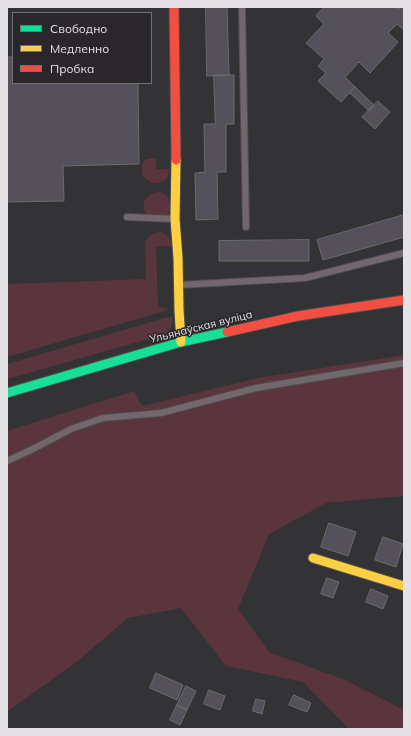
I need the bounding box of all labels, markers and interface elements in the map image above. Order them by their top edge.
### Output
legend [12,12,152,84]
text: Свободно [50,21,107,36]
text: Медленно [50,41,109,56]
text: Пробка [50,61,94,76]
street label: Ульянаўская вуліца [148,308,254,346]

